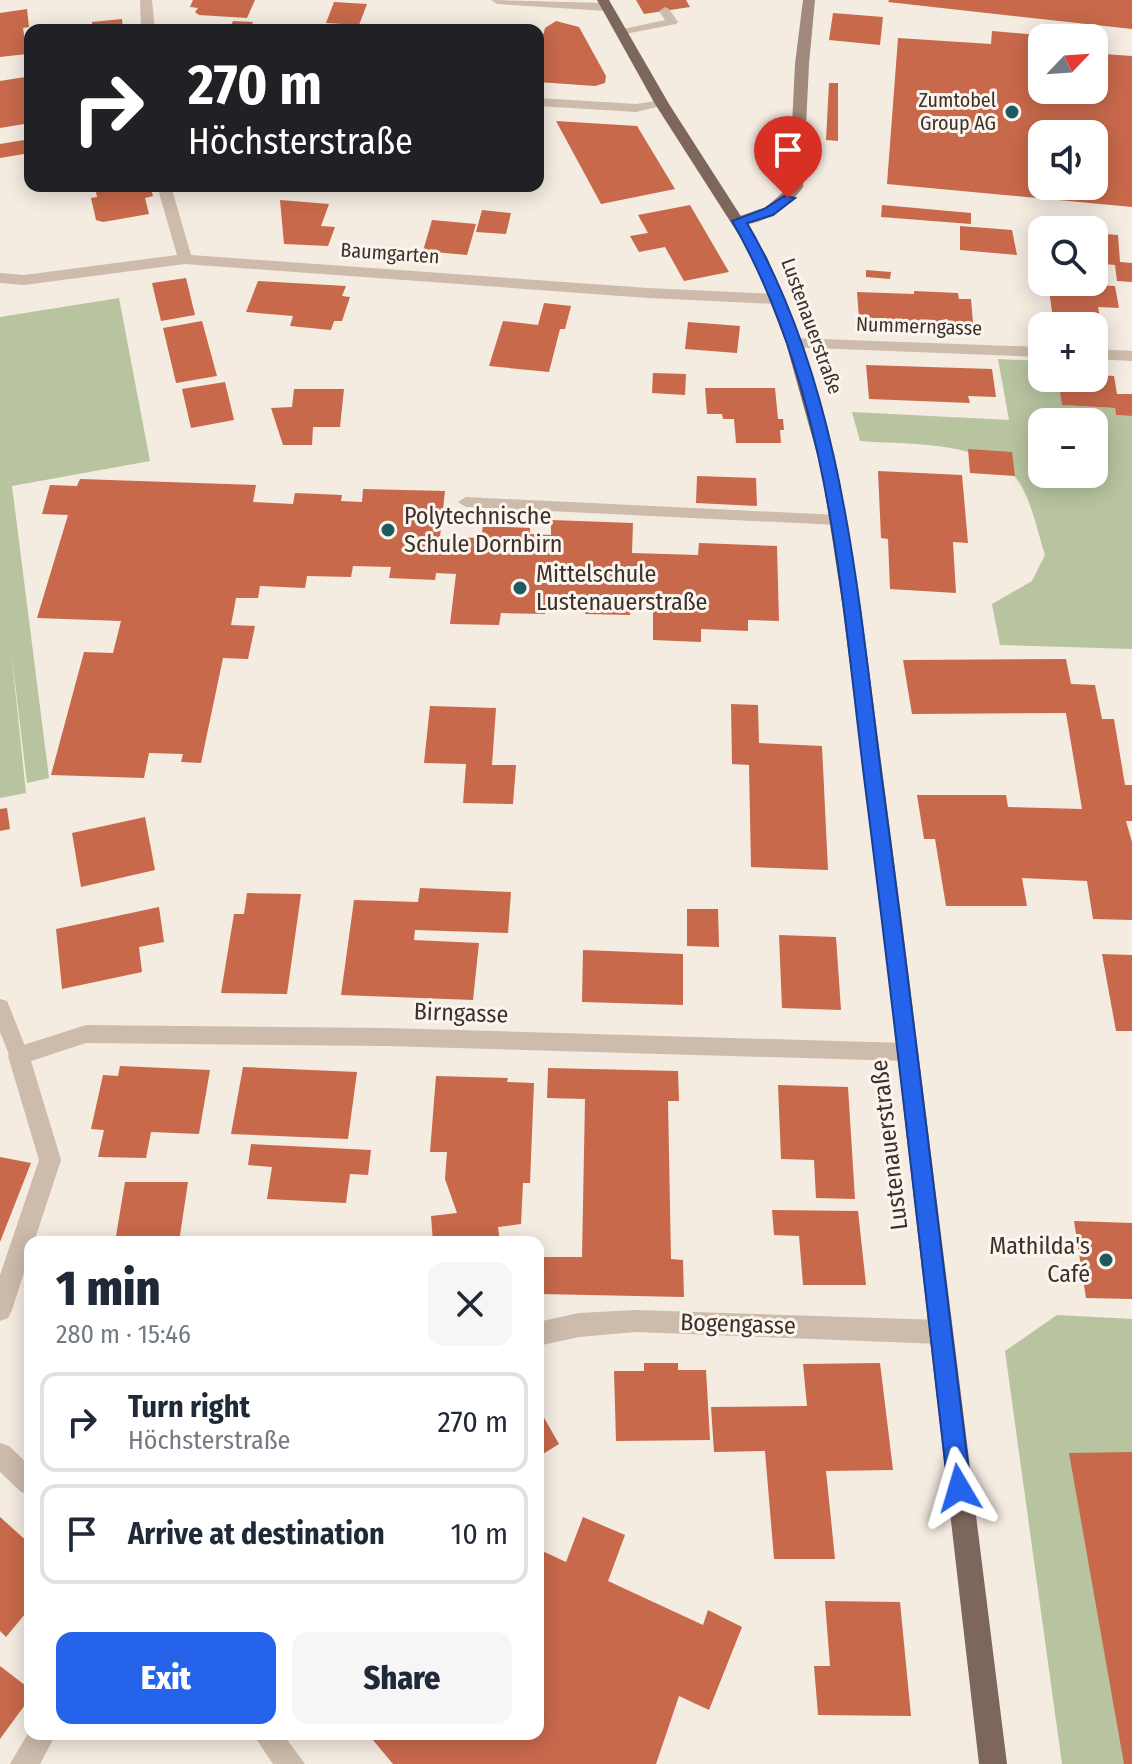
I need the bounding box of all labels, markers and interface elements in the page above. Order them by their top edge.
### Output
north arrow [1028,24,1108,104]
map controls [1028,24,1108,488]
text: 270 m [188,52,322,119]
icon: right [56,56,160,160]
place label: Zumtobel Group AG [919,88,996,135]
marker: Zumtobel Group AG [1003,103,1021,121]
pin [754,116,822,198]
text: Höchsterstraße [188,120,413,164]
button: sound [1028,120,1108,200]
icon: arrive [766,128,810,172]
button: search [1028,216,1108,296]
street label: Baumgarten [340,238,440,268]
street label: Lustenauerstraße [776,255,848,397]
street label: Nummerngasse [856,312,982,340]
button: + [1028,312,1108,392]
button: − [1028,408,1108,488]
place label: Polytechnische Schule Dornbirn [404,502,563,558]
marker: Polytechnische Schule Dornbirn [379,521,397,539]
place label: Mittelschule Lustenauerstraße [536,560,707,616]
marker: Mittelschule Lustenauerstraße [511,579,529,597]
street label: Birngasse [413,997,509,1029]
street label: Lustenauerstraße [865,1058,913,1232]
place label: Mathilda's Café [989,1232,1090,1288]
marker: Mathilda's Café [1097,1251,1115,1269]
text: 1 min [56,1260,160,1318]
button: close [428,1262,512,1346]
street label: Bogengasse [680,1308,796,1340]
text: 280 m · 15:46 [56,1319,191,1350]
text: Turn right [128,1389,250,1425]
icon: right [60,1400,104,1444]
text: 270 m [437,1404,508,1440]
text: Höchsterstraße [128,1425,290,1456]
position arrow [917,1446,1001,1530]
icon: arrive [60,1512,104,1556]
text: Arrive at destination [128,1516,385,1552]
text: 10 m [451,1516,508,1552]
button: Exit [56,1632,276,1724]
button: Share [292,1632,512,1724]

